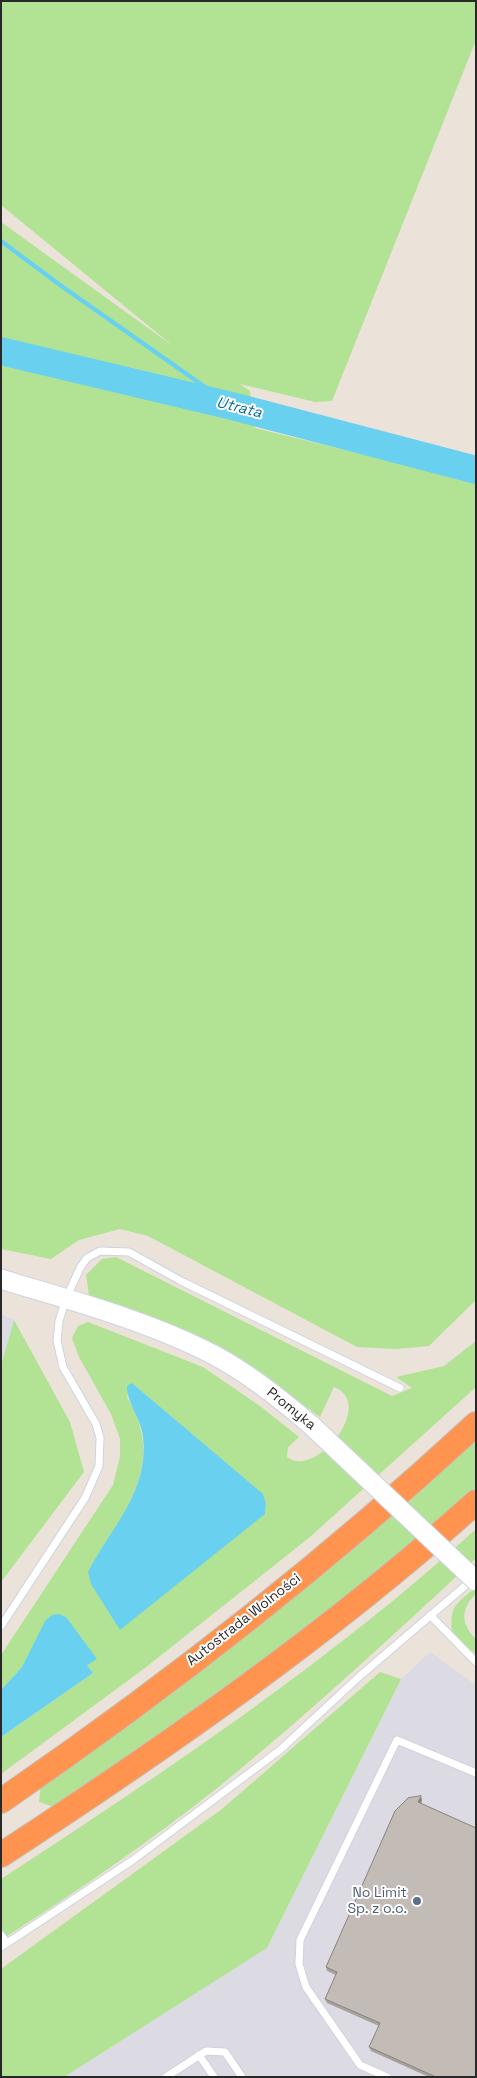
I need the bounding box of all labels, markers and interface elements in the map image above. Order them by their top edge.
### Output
water label: Utrata [215,394,263,422]
street label: Promyka [263,1384,319,1434]
street label: Autostrada Wolności [184,1570,304,1670]
place label: No Limit Sp. z o.o. [347,1885,407,1918]
marker: No Limit Sp. z o.o. [411,1895,423,1907]

